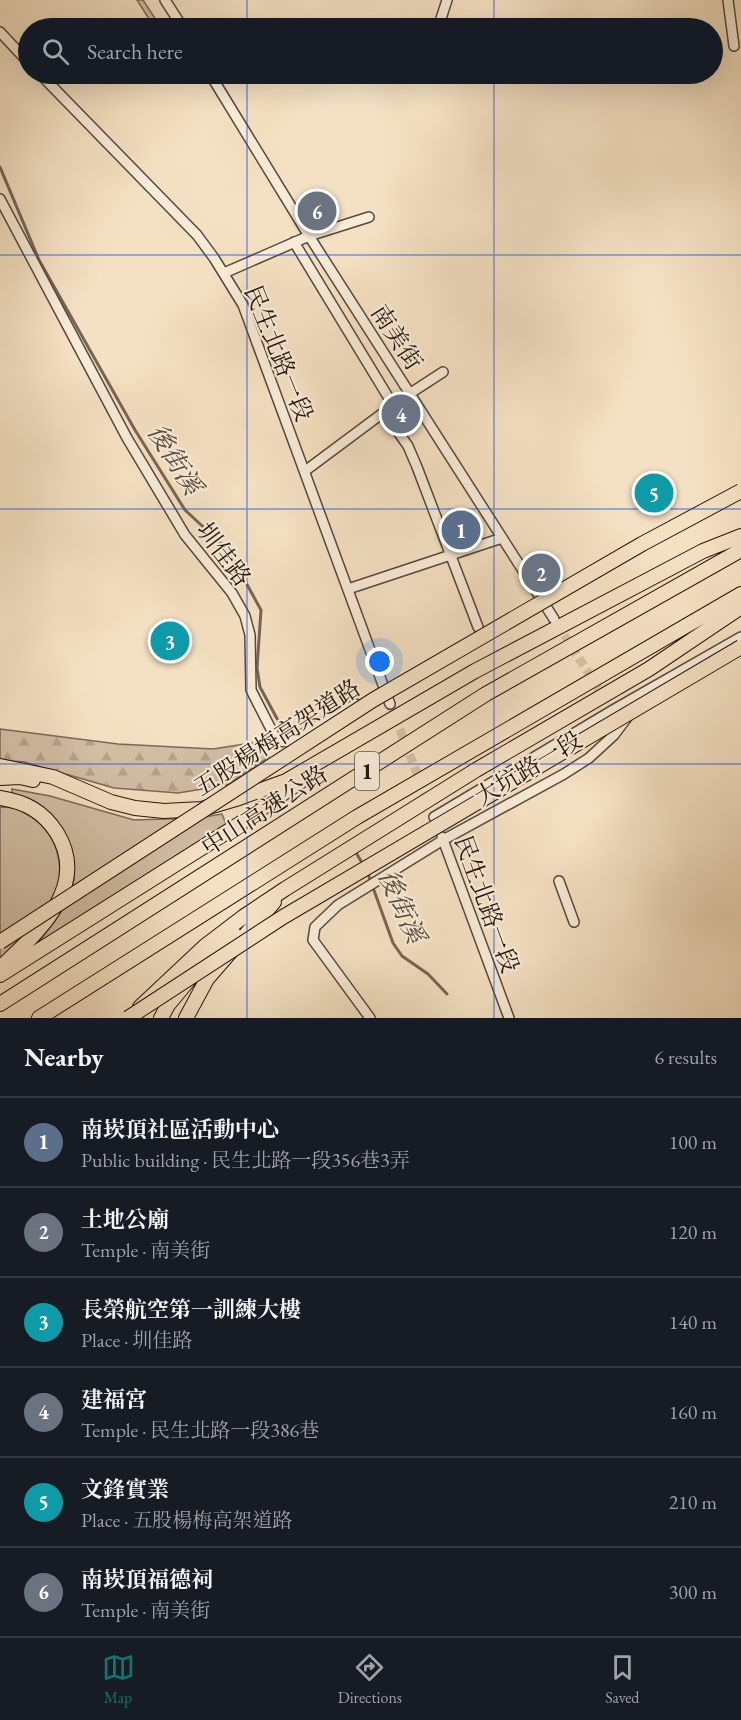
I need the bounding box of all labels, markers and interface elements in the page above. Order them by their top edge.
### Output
search box [18,18,723,84]
icon: search [39,35,72,68]
text: Search here [87,37,182,66]
pin: 6 [298,188,336,234]
street label: 民生北路一段 [238,280,320,426]
street label: 南美街 [364,298,430,376]
pin: 4 [382,392,420,436]
water label: 後街溪 [140,417,212,504]
pin: 5 [634,470,674,516]
pin: 1 [442,508,480,552]
street label: 圳佳路 [190,516,258,592]
pin: 2 [522,550,560,596]
pin: 3 [150,618,190,664]
your location [365,647,394,676]
street label: 五股楊梅高架道路 [188,672,366,802]
street label: 大坑路一段 [469,724,587,812]
road number: 1 [355,752,379,790]
street label: 中山高速公路 [195,758,333,862]
street label: 民生北路一段 [448,831,526,977]
water label: 後街溪 [371,863,435,951]
text: Nearby [24,1040,104,1074]
text: 6 results [654,1044,717,1070]
text: 南崁頂社區活動中心 [81,1115,279,1144]
text: 1 [38,1129,49,1155]
text: 100 m [669,1129,717,1155]
text: Public building · 民生北路一段356巷3弄 [81,1147,410,1173]
text: 土地公廟 [81,1205,169,1234]
text: 2 [38,1219,49,1245]
text: 120 m [669,1219,717,1245]
text: Temple · 南美街 [81,1237,210,1263]
text: 長榮航空第一訓練大樓 [81,1295,301,1324]
text: 3 [38,1309,49,1335]
text: 140 m [669,1309,717,1335]
text: Place · 圳佳路 [81,1327,192,1353]
text: 建福宮 [81,1385,147,1414]
text: 4 [38,1399,49,1425]
text: 160 m [669,1399,717,1425]
text: Temple · 民生北路一段386巷 [81,1417,319,1443]
text: 文鋒實業 [81,1475,169,1504]
text: 5 [38,1489,49,1515]
text: 210 m [669,1489,717,1515]
text: Place · 五股楊梅高架道路 [81,1507,292,1533]
text: 南崁頂福德祠 [81,1565,213,1594]
text: 6 [38,1579,49,1605]
text: 300 m [669,1579,717,1605]
text: Temple · 南美街 [81,1597,210,1623]
tab: Map [102,1651,135,1708]
tab: Directions [338,1651,402,1708]
tab: Saved [605,1651,639,1708]

